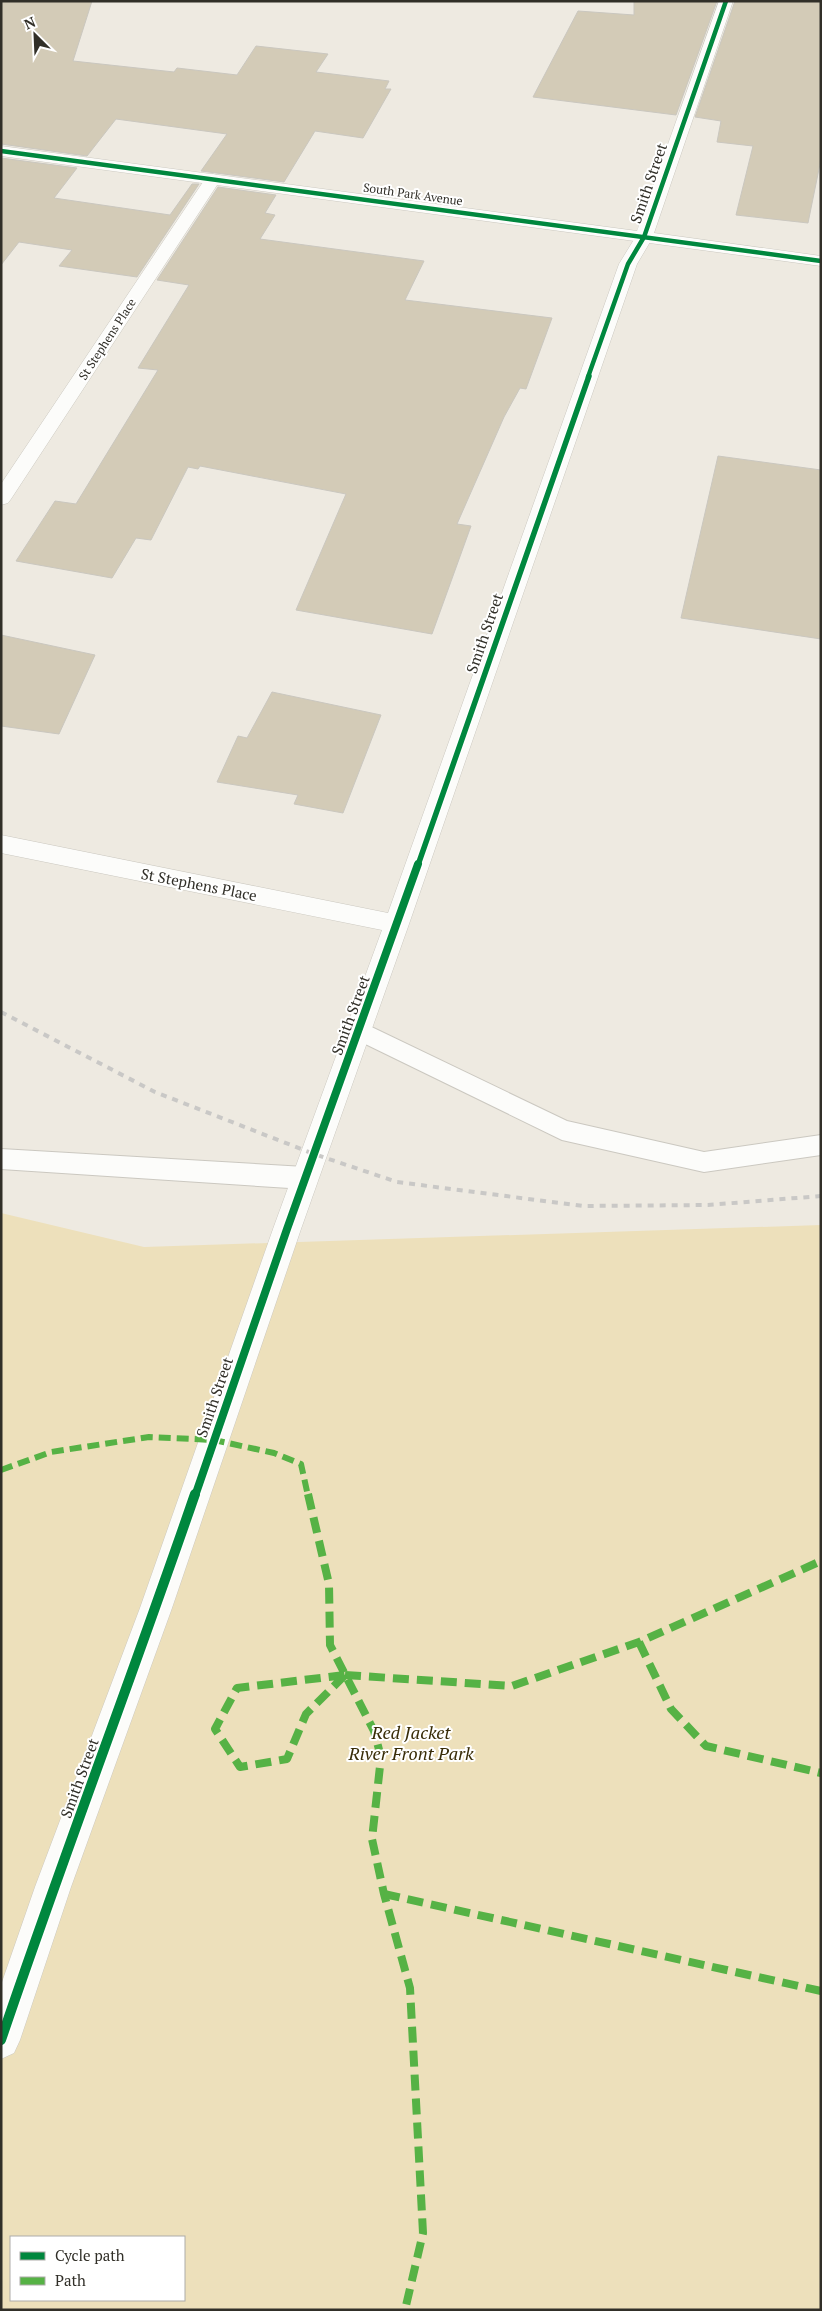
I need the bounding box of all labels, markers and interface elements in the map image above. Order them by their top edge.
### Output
north arrow [10,10,60,60]
text: N [21,12,39,34]
street label: Smith Street [625,140,671,226]
street label: South Park Avenue [362,180,464,208]
street label: St Stephens Place [75,295,139,383]
street label: Smith Street [461,590,507,676]
street label: St Stephens Place [139,863,259,905]
street label: Smith Street [326,972,374,1058]
street label: Smith Street [191,1354,237,1440]
park label: Red Jacket River Front Park [347,1720,474,1765]
street label: Smith Street [55,1735,103,1821]
legend [10,2236,185,2301]
text: Cycle path [55,2245,125,2265]
text: Path [55,2270,86,2290]

